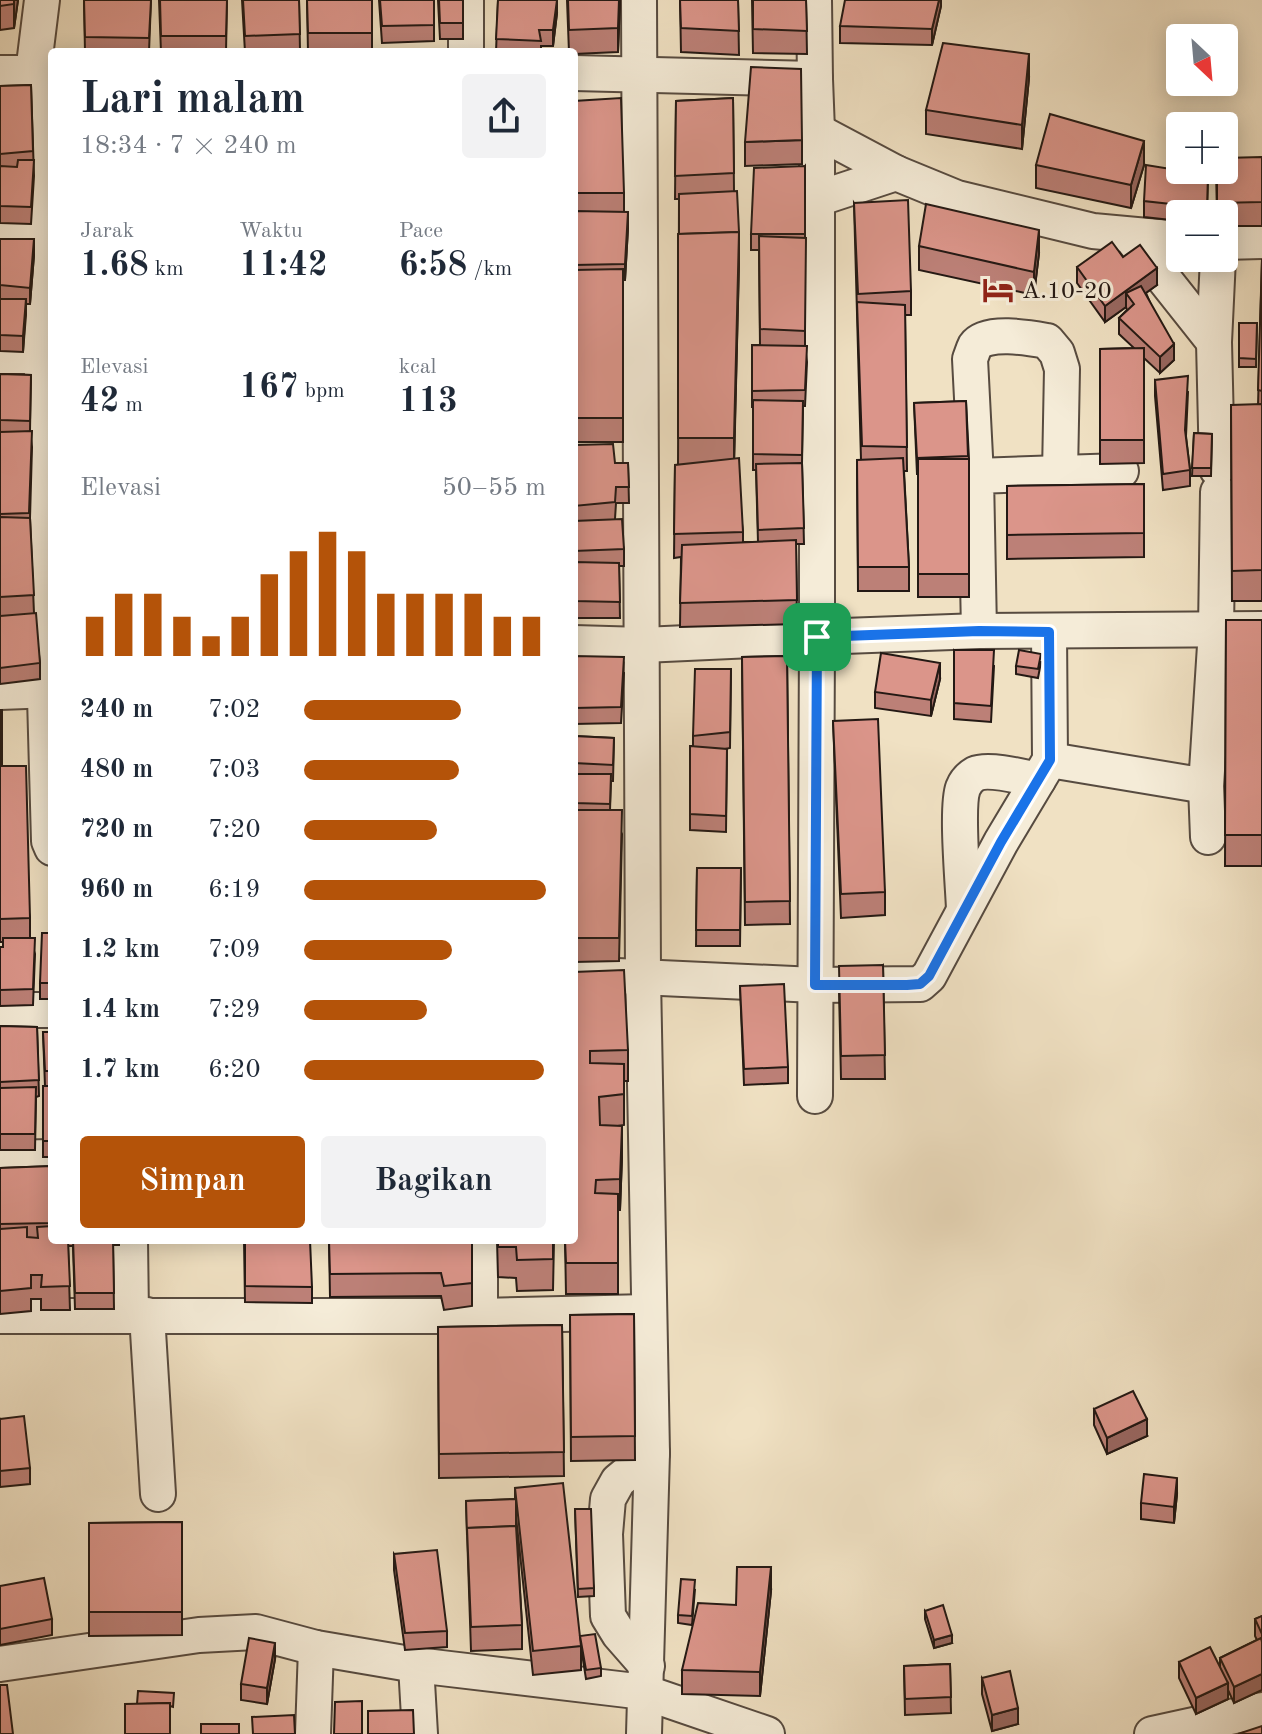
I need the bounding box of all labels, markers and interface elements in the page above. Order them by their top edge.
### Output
north arrow [1166,24,1238,96]
map controls [1166,24,1238,272]
button: share [462,74,546,158]
text: Lari malam [80,78,305,122]
button: + [1166,112,1238,184]
text: 18:34 · 7 × 240 m [80,133,297,159]
button: − [1166,200,1238,272]
text: Jarak [80,220,134,242]
text: Waktu [239,220,303,242]
text: Pace [399,220,443,242]
text: 1.68 [80,249,149,283]
text: 11:42 [239,249,328,283]
text: 6:58 [399,249,467,283]
text: km [149,258,184,280]
text: /km [467,258,512,280]
hotel icon: A.10-20 [981,273,1015,307]
place label: A.10-20 [1022,280,1112,304]
text: Elevasi [80,356,149,378]
text: kcal [399,356,437,378]
text: 167 [239,371,299,405]
text: bpm [299,380,345,402]
text: 42 [80,385,119,419]
text: 113 [399,385,458,419]
text: m [119,394,143,416]
text: Elevasi [80,475,161,501]
text: 50–55 m [442,475,546,501]
pin [783,603,851,671]
icon: arrive [795,615,839,659]
text: 240 m [80,697,153,723]
text: 7:02 [208,697,261,723]
text: 480 m [80,757,153,783]
text: 7:03 [208,757,261,783]
text: 720 m [80,817,153,843]
text: 7:20 [208,817,261,843]
text: 960 m [80,877,153,903]
text: 6:19 [208,877,261,903]
text: 1.2 km [80,937,160,963]
text: 7:09 [208,937,261,963]
text: 1.4 km [80,997,160,1023]
text: 7:29 [208,997,261,1023]
text: 1.7 km [80,1057,160,1083]
text: 6:20 [208,1057,261,1083]
button: Simpan [80,1136,305,1228]
button: Bagikan [321,1136,546,1228]

